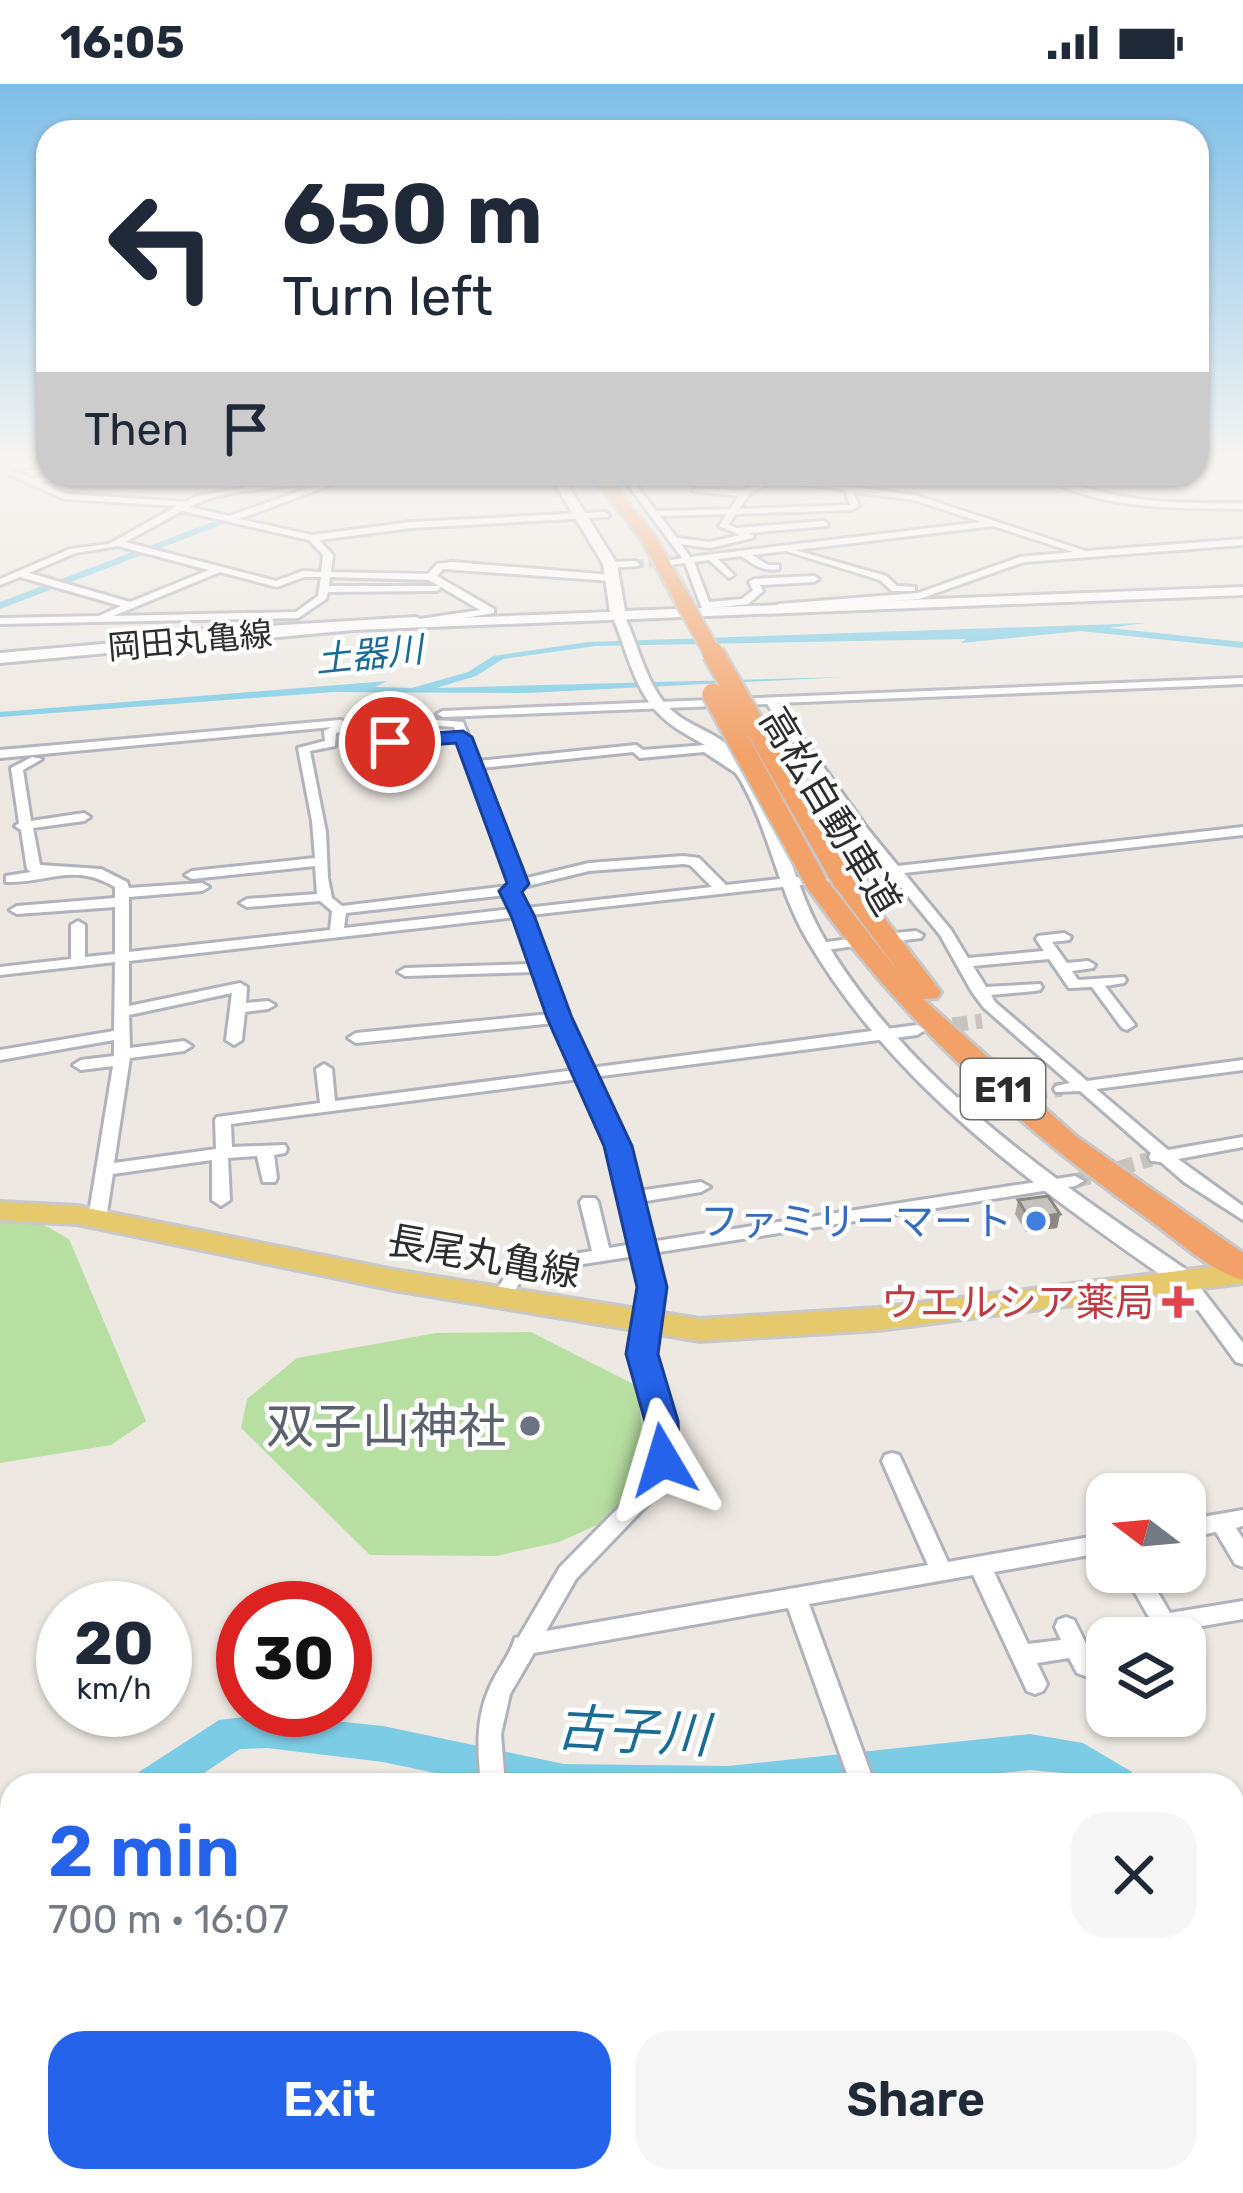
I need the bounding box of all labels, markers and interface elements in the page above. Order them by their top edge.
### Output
text: 16:05 [60,16,184,69]
text: 650 m [282,164,543,264]
icon: left [84,168,240,324]
text: Turn left [282,265,493,329]
icon: arrive [213,396,279,462]
text: Then [84,403,189,456]
street label: 岡田丸亀線 [106,614,274,667]
water label: 土器川 [313,627,429,682]
pin [339,691,441,793]
street label: 高松自動車道 [750,699,910,924]
icon: arrive [357,709,423,775]
road number: E11 [961,1059,1045,1119]
place label: ファミリーマート [700,1199,1012,1245]
marker: ファミリーマート [1023,1208,1049,1234]
street label: 長尾丸亀線 [384,1217,584,1297]
place label: ウエルシア薬局 [881,1280,1154,1326]
marker: ウエルシア薬局 [1165,1289,1191,1315]
position arrow [600,1397,726,1523]
place label: 双子山神社 [266,1398,506,1455]
marker: 双子山神社 [517,1413,543,1439]
north arrow [1086,1473,1206,1593]
map controls [1086,1473,1206,1737]
speed limit sign: 30 [216,1581,372,1737]
text: 20 [74,1608,154,1679]
button: layers [1086,1617,1206,1737]
text: km/h [77,1671,151,1707]
water label: 古子川 [555,1697,716,1766]
text: 2 min [48,1809,240,1894]
button: close [1071,1812,1197,1938]
text: 700 m · 16:07 [48,1897,289,1943]
button: Exit [48,2031,611,2169]
button: Share [635,2031,1197,2169]

